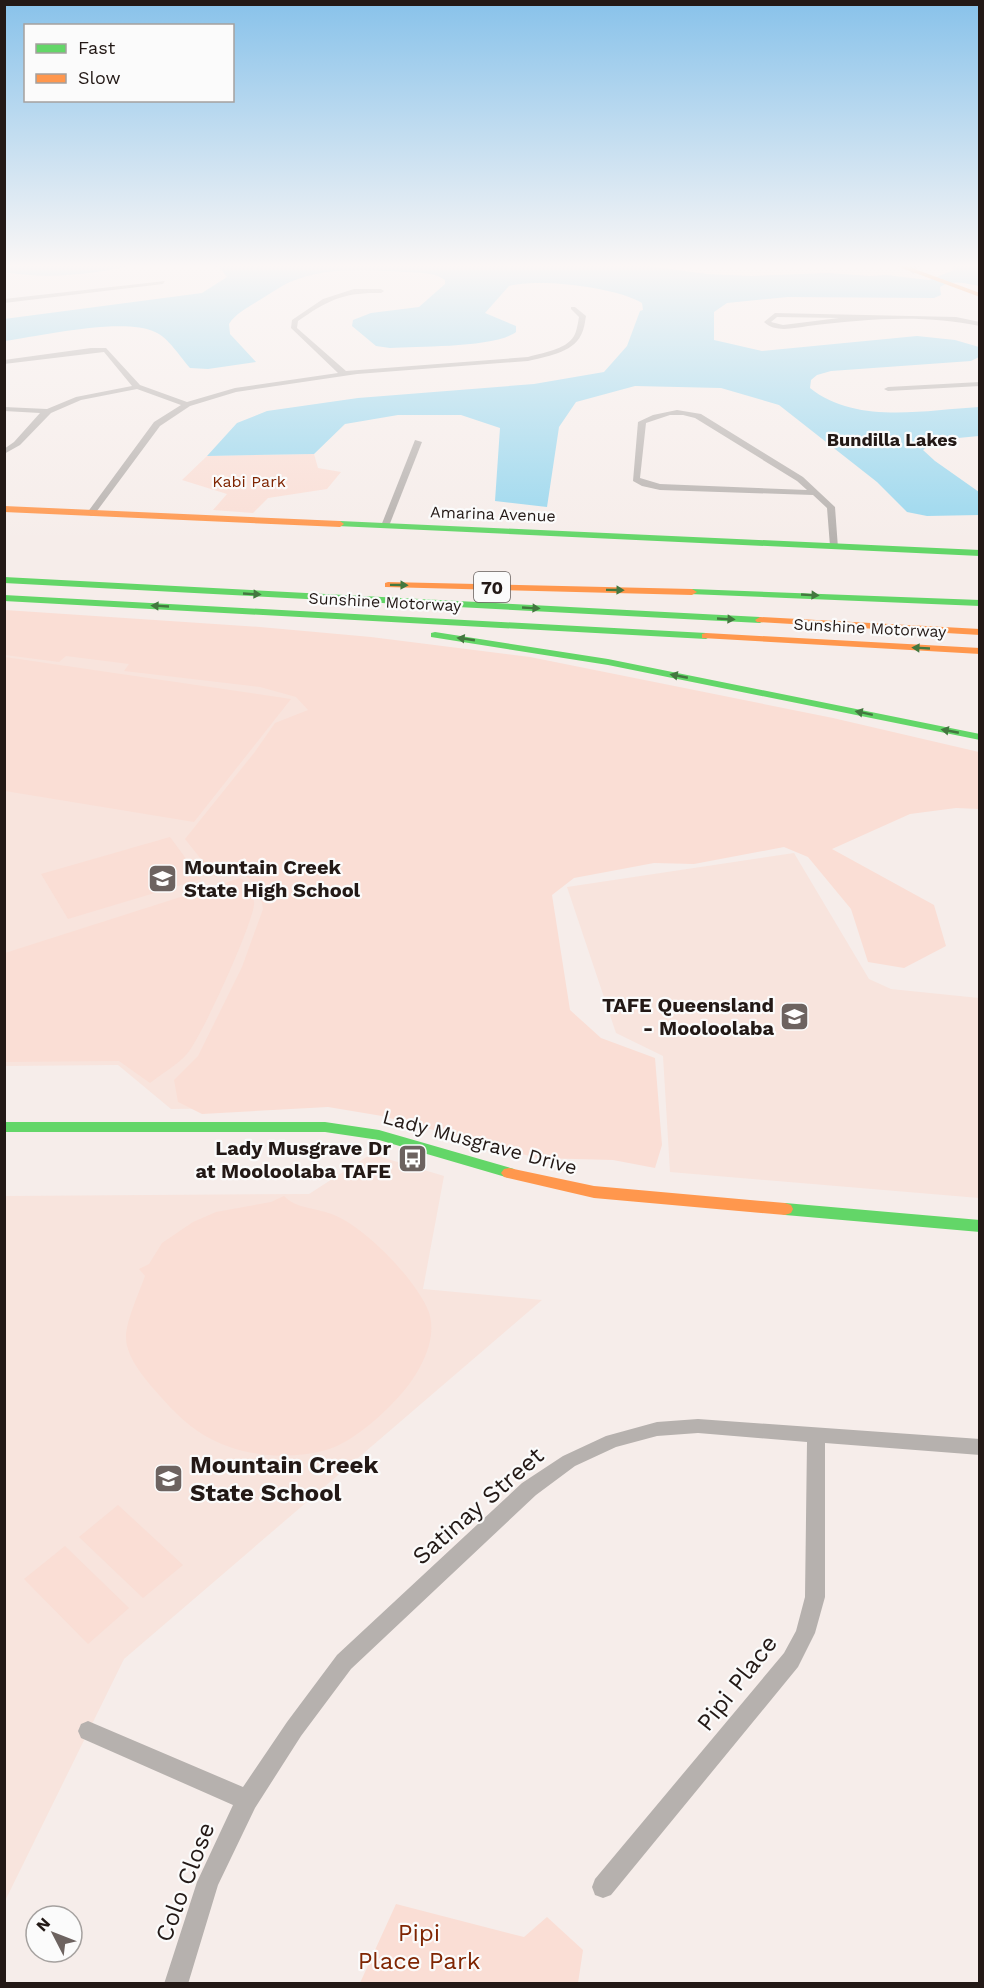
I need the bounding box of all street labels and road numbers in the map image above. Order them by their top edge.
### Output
street label: Amarina Avenue [430,502,556,526]
road number: 70 [474,572,510,602]
street label: Sunshine Motorway [308,589,463,616]
street label: Sunshine Motorway [793,615,948,642]
street label: Lady Musgrave Drive [380,1104,580,1180]
street label: Satinay Street [407,1441,549,1571]
street label: Pipi Place [691,1630,783,1736]
street label: Colo Close [149,1818,221,1946]

